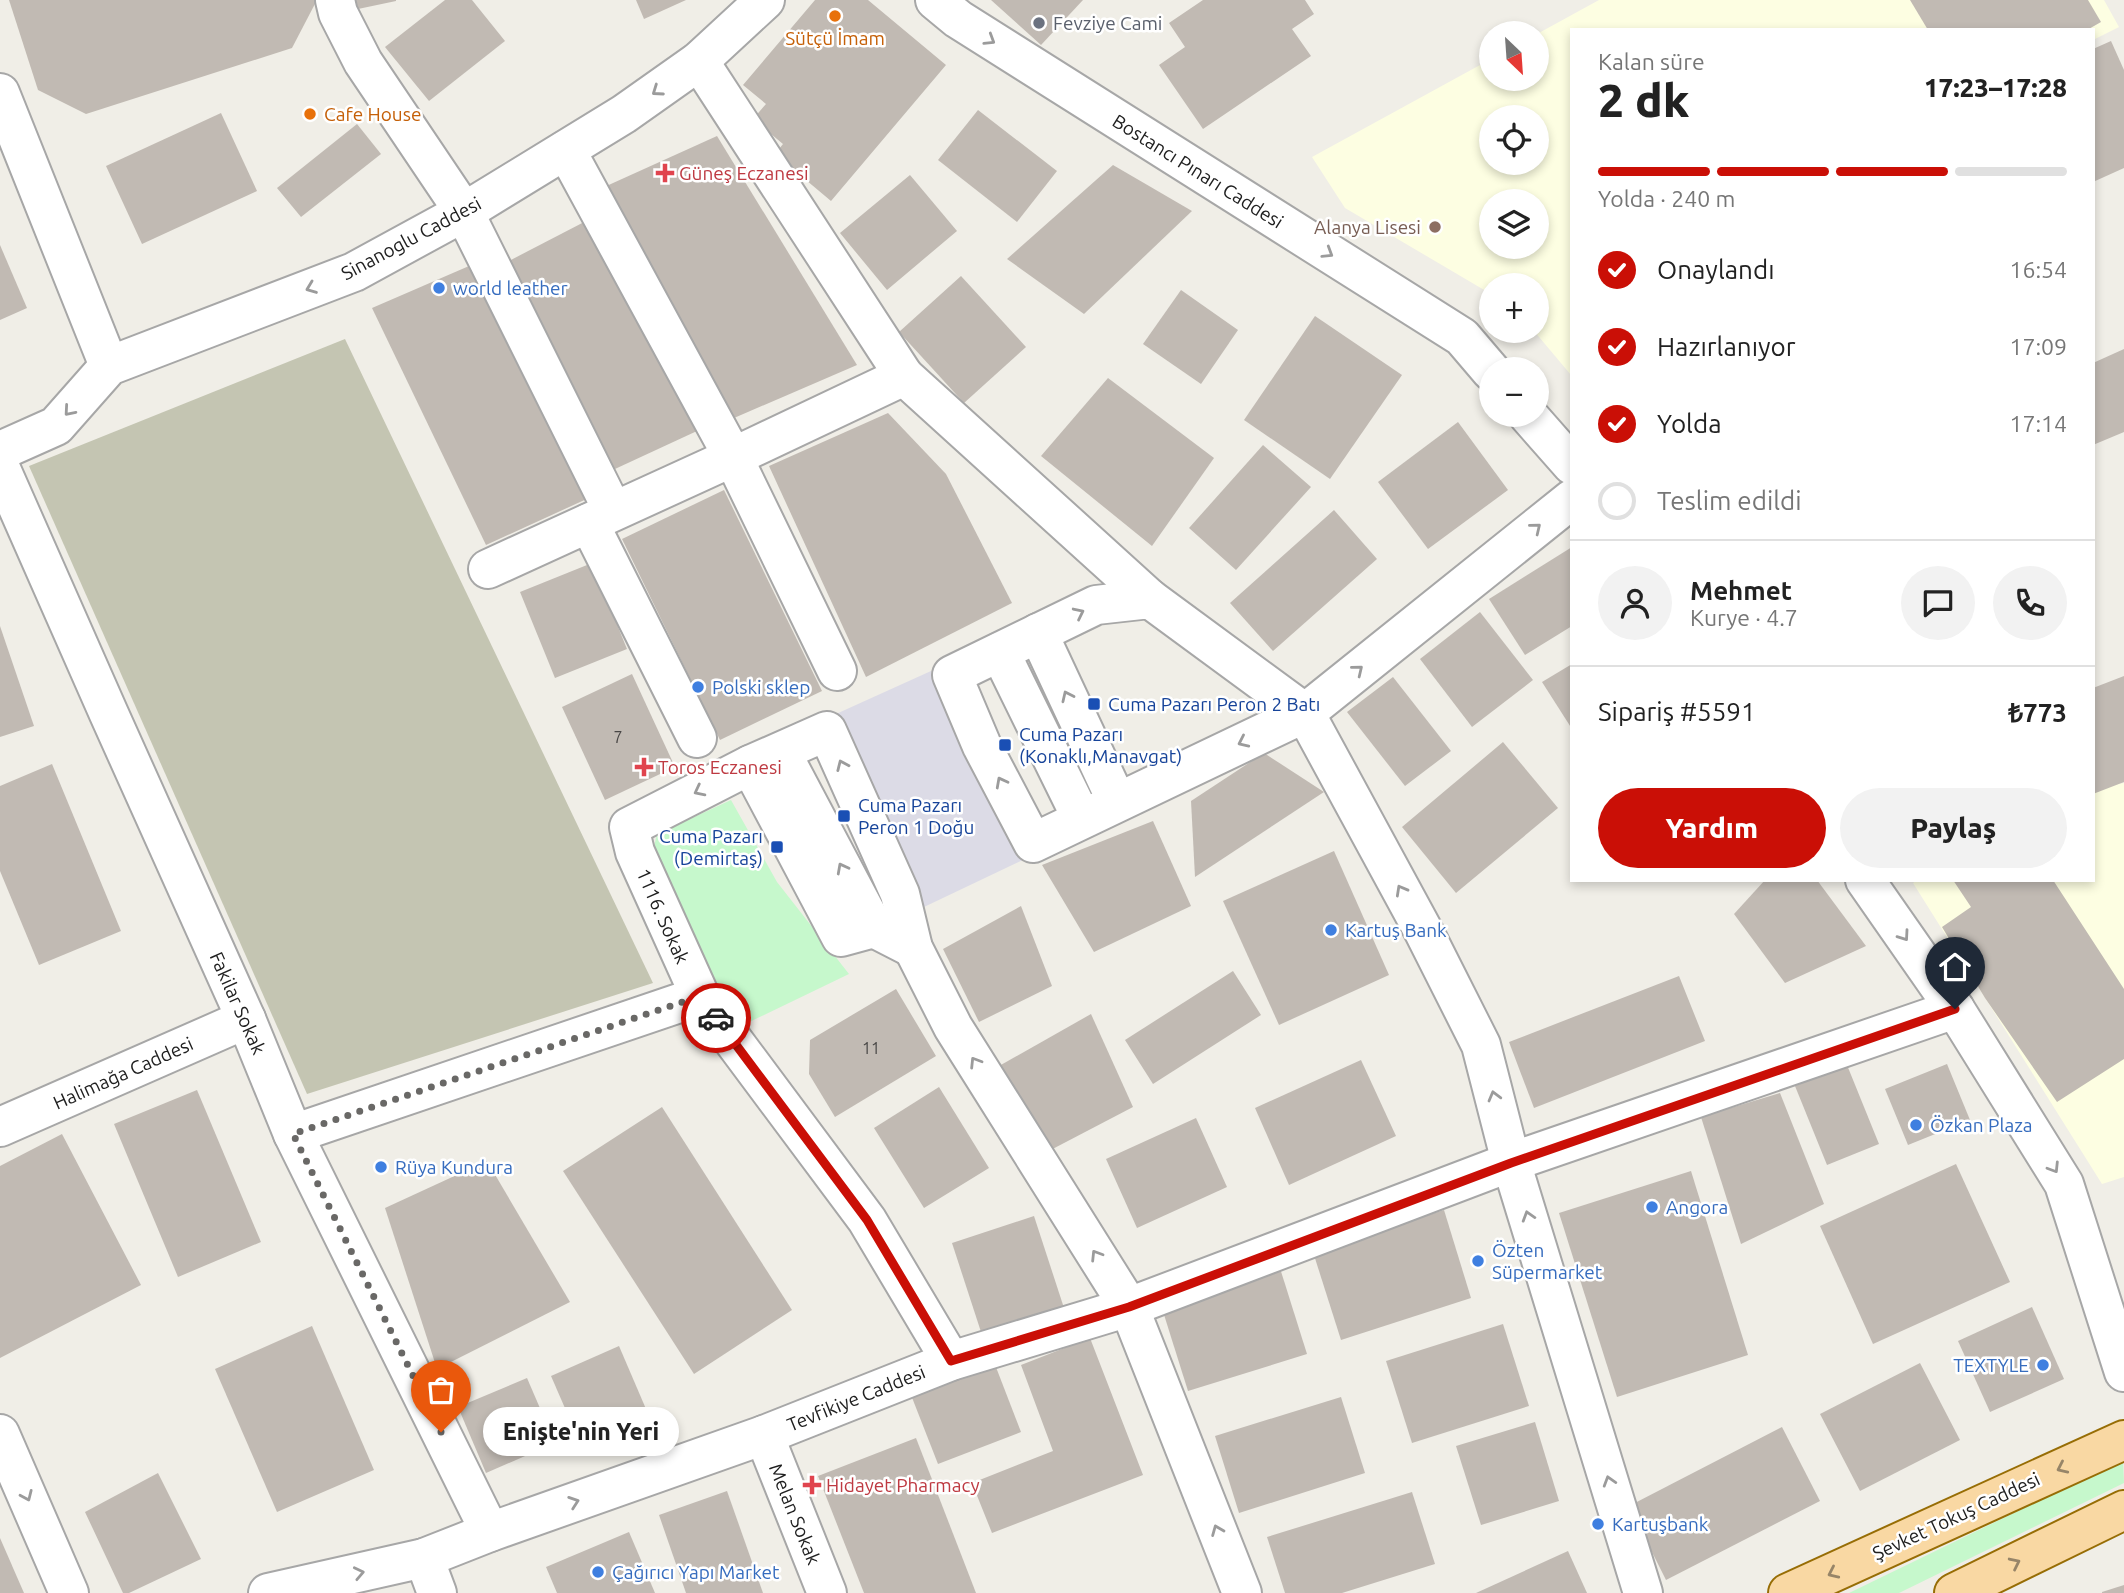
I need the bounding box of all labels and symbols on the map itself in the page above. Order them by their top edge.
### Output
marker: Sütçü İmam [827,8,843,24]
place label: Fevziye Cami [1053,12,1162,34]
marker: Fevziye Cami [1031,15,1047,31]
north arrow [1479,21,1549,91]
place label: Sütçü İmam [785,27,885,49]
one-way arrow [983,31,996,44]
one-way arrow [652,83,665,95]
place label: Cafe House [324,103,421,125]
marker: Cafe House [302,106,318,122]
street label: Bostancı Pınarı Caddesi [1109,109,1287,233]
place label: Güneş Eczanesi [679,162,809,184]
marker: Güneş Eczanesi [657,165,673,181]
street label: Sinanoglu Caddesi [337,192,485,284]
place label: Alanya Lisesi [1314,216,1421,238]
marker: Alanya Lisesi [1427,219,1443,235]
one-way arrow [1320,244,1333,257]
place label: world leather [453,277,568,299]
one-way arrow [305,280,317,294]
marker: world leather [431,280,447,296]
one-way arrow [65,403,77,416]
one-way arrow [1528,523,1540,536]
one-way arrow [1072,607,1084,621]
one-way arrow [1350,666,1363,678]
place label: Polski sklep [712,676,810,698]
marker: Polski sklep [690,679,706,695]
one-way arrow [1061,691,1075,703]
place label: Cuma Pazarı Peron 2 Batı [1108,693,1320,715]
marker: Cuma Pazarı Peron 2 Batı [1086,696,1102,712]
place label: Cuma Pazarı (Konaklı,Manavgat) [1019,723,1182,767]
house number: 7 [613,728,623,746]
one-way arrow [1238,734,1250,748]
marker: Cuma Pazarı (Konaklı,Manavgat) [997,737,1013,753]
place label: Toros Eczanesi [658,756,782,778]
marker: Toros Eczanesi [636,759,652,775]
one-way arrow [836,759,850,772]
one-way arrow [996,777,1009,790]
one-way arrow [694,783,706,797]
place label: Cuma Pazarı Peron 1 Doğu [858,794,974,838]
marker: Cuma Pazarı Peron 1 Doğu [836,808,852,824]
place label: Cuma Pazarı (Demirtaş) [659,825,763,869]
marker: Cuma Pazarı (Demirtaş) [769,839,785,855]
one-way arrow [837,862,851,875]
street label: 1116. Sokak [632,865,694,967]
one-way arrow [1396,885,1409,897]
place label: Kartuş Bank [1345,919,1447,941]
marker: Kartuş Bank [1323,922,1339,938]
one-way arrow [1896,928,1908,941]
pin [1925,937,1985,1009]
street label: Fakilar Sokak [206,948,271,1058]
courier [681,983,751,1053]
street label: Halimağa Caddesi [50,1032,196,1114]
house number: 11 [862,1039,880,1057]
one-way arrow [971,1057,984,1070]
one-way arrow [1488,1091,1502,1103]
place label: Özkan Plaza [1930,1114,2033,1136]
marker: Özkan Plaza [1908,1117,1924,1133]
place label: Rüya Kundura [395,1156,513,1178]
marker: Rüya Kundura [373,1159,389,1175]
one-way arrow [2046,1161,2059,1174]
place label: Angora [1666,1196,1728,1218]
marker: Angora [1644,1199,1660,1215]
one-way arrow [1521,1211,1536,1223]
place label: Özten Süpermarket [1492,1239,1603,1283]
one-way arrow [1092,1249,1105,1262]
marker: Özten Süpermarket [1470,1253,1486,1269]
place label: TEXTYLE [1953,1354,2029,1376]
marker: TEXTYLE [2035,1357,2051,1373]
pin [411,1360,471,1432]
street label: Tevfikiye Caddesi [784,1360,928,1436]
callout: Enişte'nin Yeri [483,1408,679,1456]
street label: Melan Sokak [765,1460,825,1568]
one-way arrow [2057,1460,2069,1474]
street label: Şevket Tokuş Caddesi [1869,1468,2043,1564]
place label: Hidayet Pharmacy [826,1474,980,1496]
one-way arrow [1602,1475,1617,1487]
marker: Hidayet Pharmacy [804,1477,820,1493]
one-way arrow [19,1489,33,1501]
one-way arrow [568,1496,580,1510]
place label: Kartuşbank [1612,1513,1709,1535]
marker: Kartuşbank [1590,1516,1606,1532]
one-way arrow [1212,1524,1226,1536]
one-way arrow [2008,1558,2020,1572]
place label: Çağırıcı Yapı Market [612,1561,780,1583]
marker: Çağırıcı Yapı Market [590,1564,606,1580]
one-way arrow [1828,1565,1840,1579]
one-way arrow [353,1567,365,1581]

